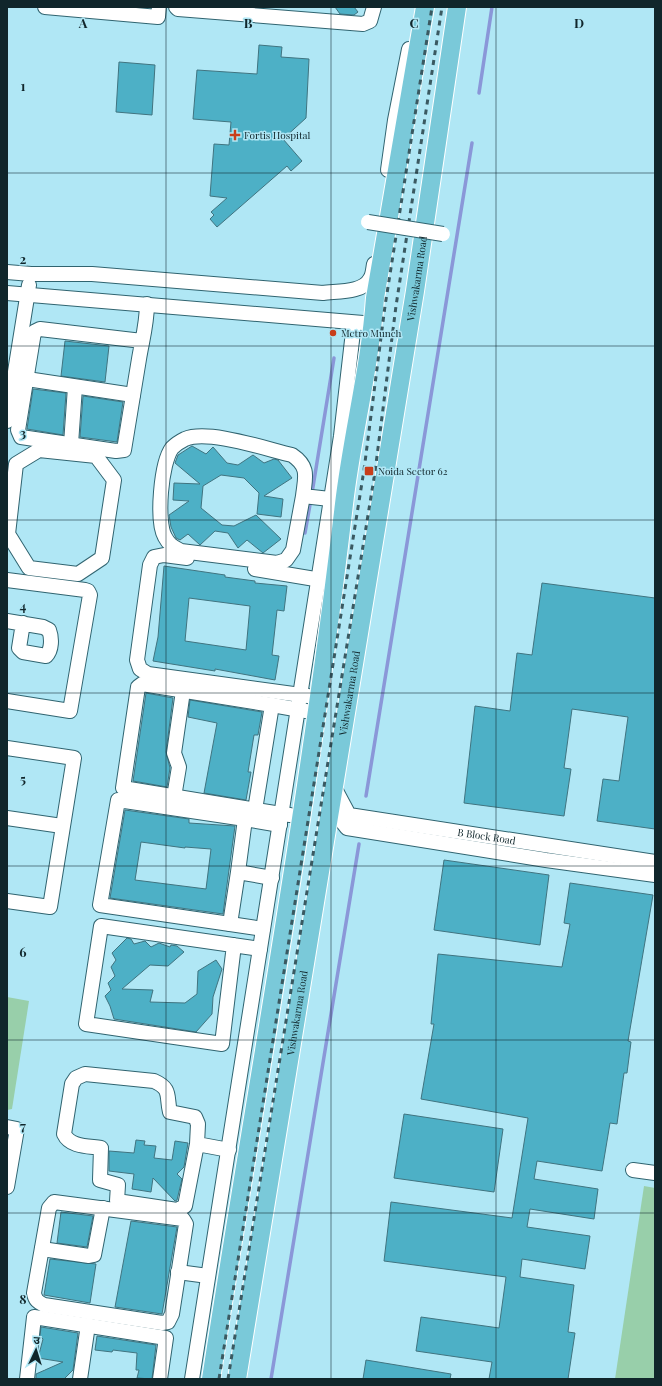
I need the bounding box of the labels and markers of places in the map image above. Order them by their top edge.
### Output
place label: Fortis Hospital [244,128,310,142]
marker: Fortis Hospital [229,129,241,141]
place label: Metro Munch [341,326,402,340]
marker: Metro Munch [328,328,338,338]
place label: Noida Sector 62 [378,464,448,478]
marker: Noida Sector 62 [363,465,375,477]

